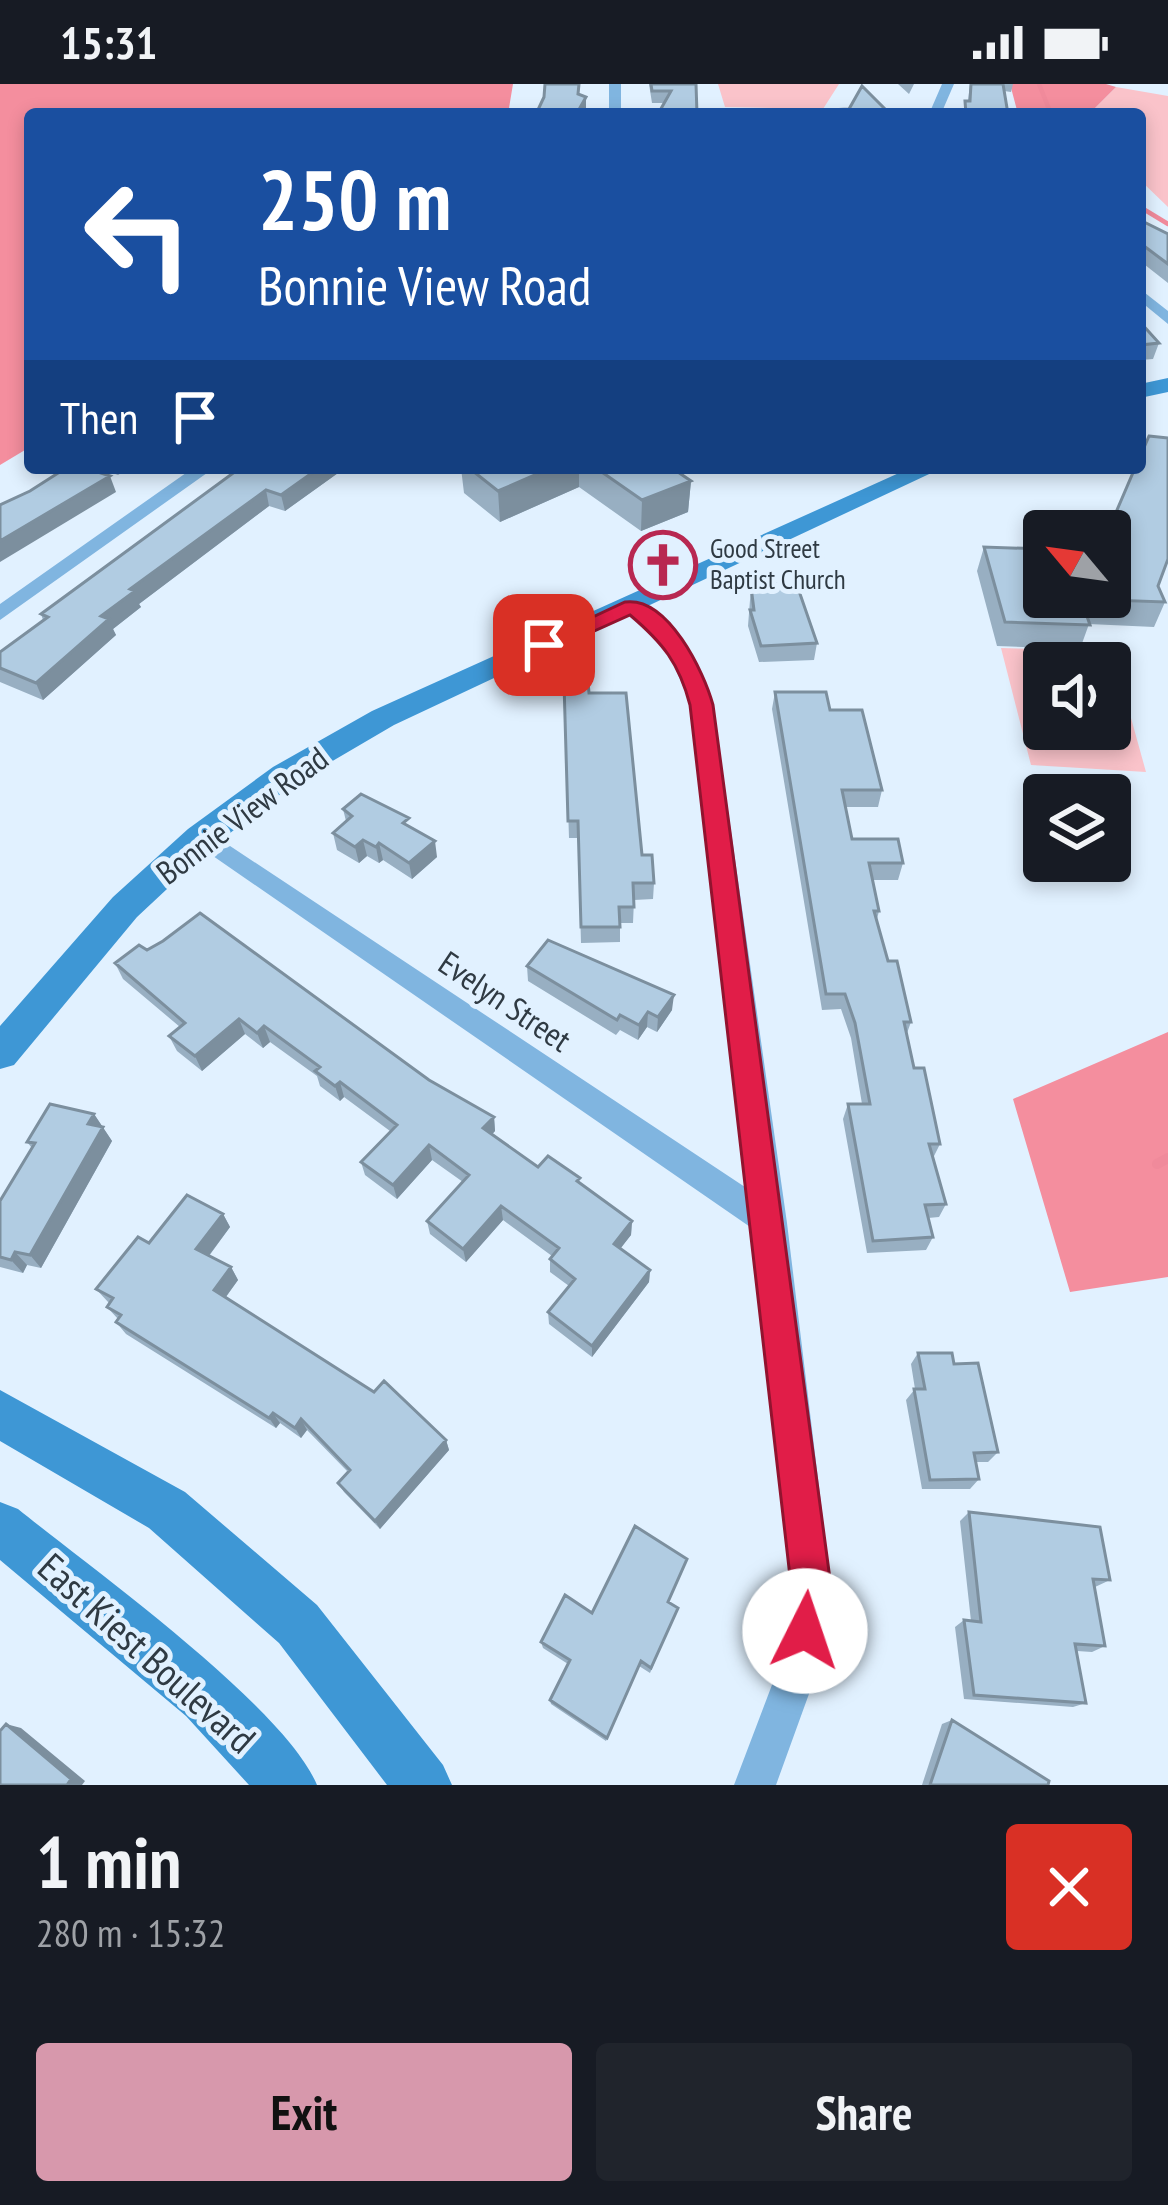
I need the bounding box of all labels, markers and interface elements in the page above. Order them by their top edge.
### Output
text: 15:31 [60,13,157,71]
text: 250 m [258,144,451,253]
icon: left [60,156,216,312]
text: Bonnie View Road [258,250,591,320]
icon: arrive [162,384,228,450]
text: Then [60,388,138,446]
north arrow [1023,510,1131,618]
map controls [1023,510,1131,882]
church icon: Good Street Baptist Church [628,530,698,600]
place label: Good Street Baptist Church [710,531,846,596]
pin [493,594,595,696]
icon: arrive [511,612,577,678]
button: sound [1023,642,1131,750]
street label: Bonnie View Road [147,736,336,893]
button: layers [1023,774,1131,882]
street label: Evelyn Street [431,941,580,1060]
street label: East Kiest Boulevard [28,1542,267,1764]
position arrow [742,1568,868,1694]
text: 1 min [36,1815,181,1908]
button: close [1006,1824,1132,1950]
text: 280 m · 15:32 [36,1907,225,1958]
button: Exit [36,2043,572,2181]
button: Share [596,2043,1132,2181]

